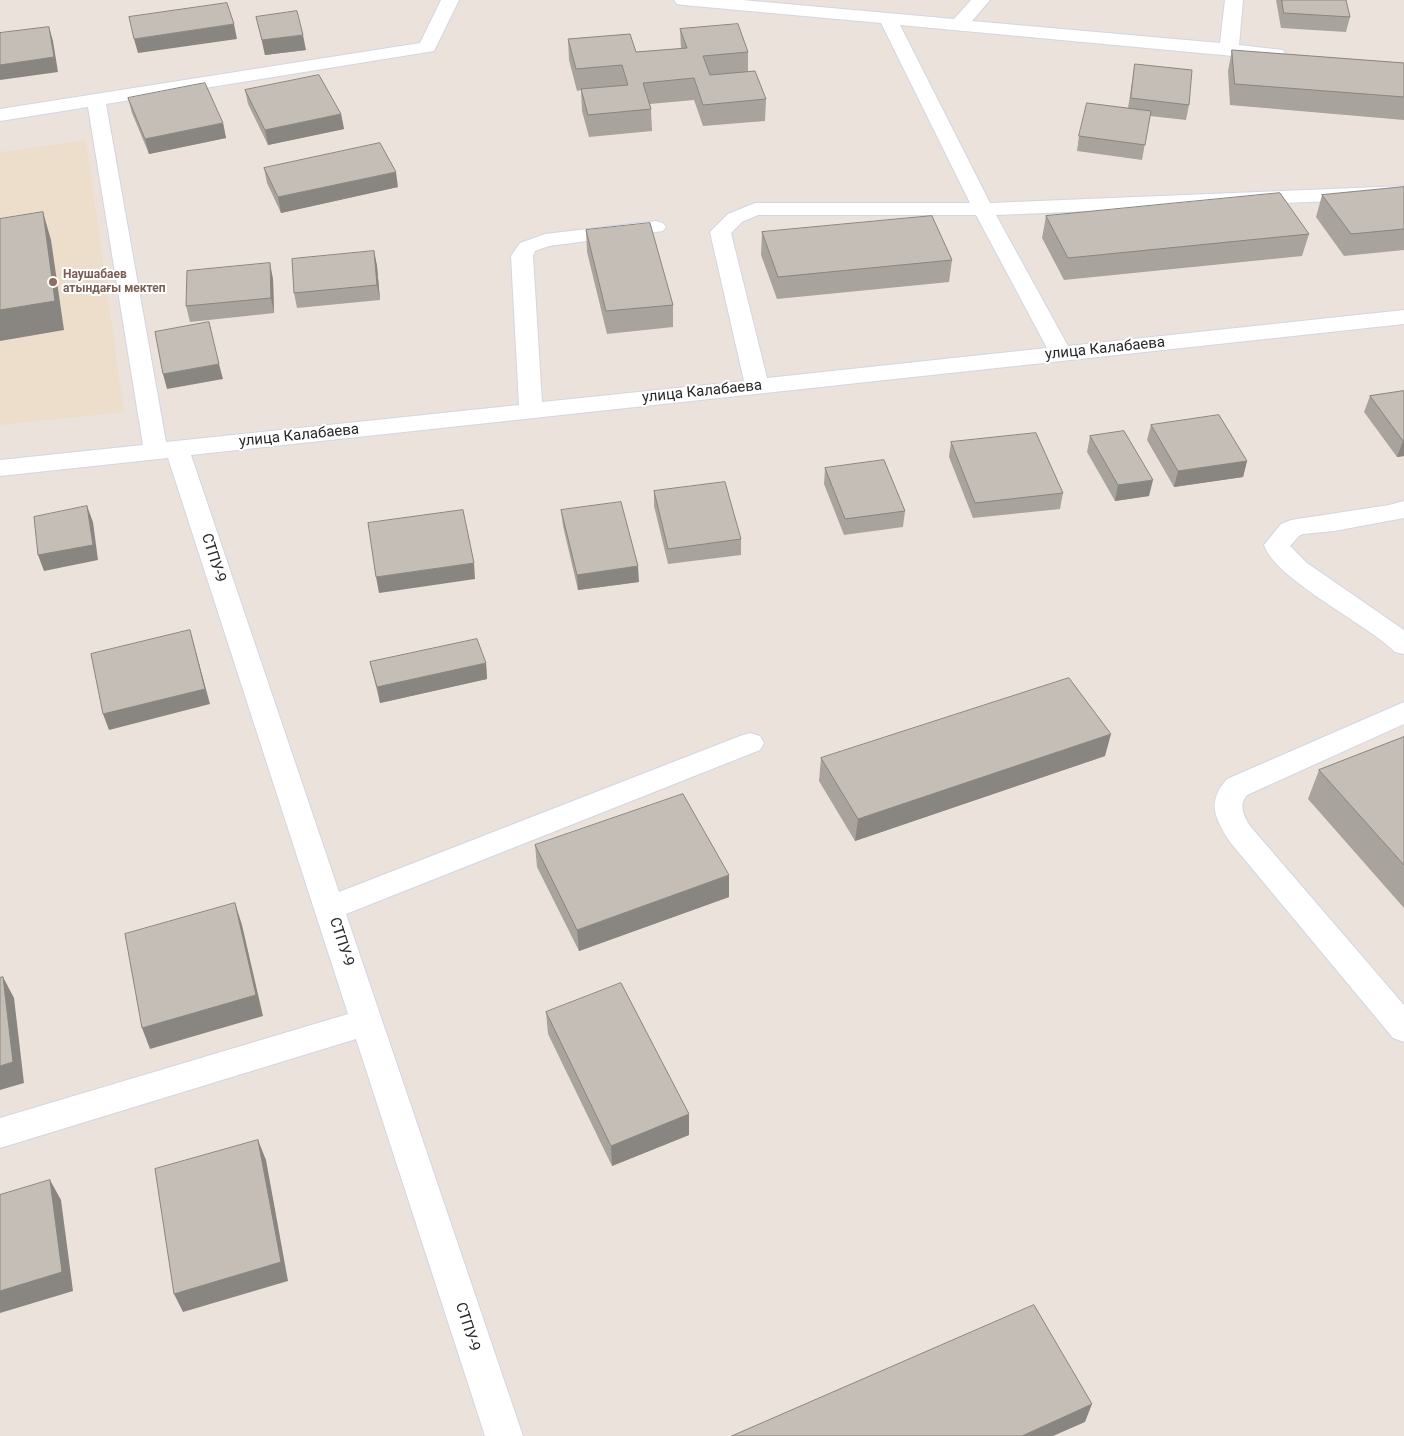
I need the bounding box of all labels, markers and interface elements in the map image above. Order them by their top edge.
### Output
place label: Наушабаев атындағы мектеп [63,268,165,296]
marker: Наушабаев атындағы мектеп [47,276,59,288]
street label: улица Калабаева [1044,334,1166,364]
street label: улица Калабаева [641,377,763,407]
street label: улица Калабаева [238,421,360,451]
street label: СТПУ-9 [197,531,229,585]
street label: СТПУ-9 [325,915,357,969]
street label: СТПУ-9 [451,1300,483,1354]

